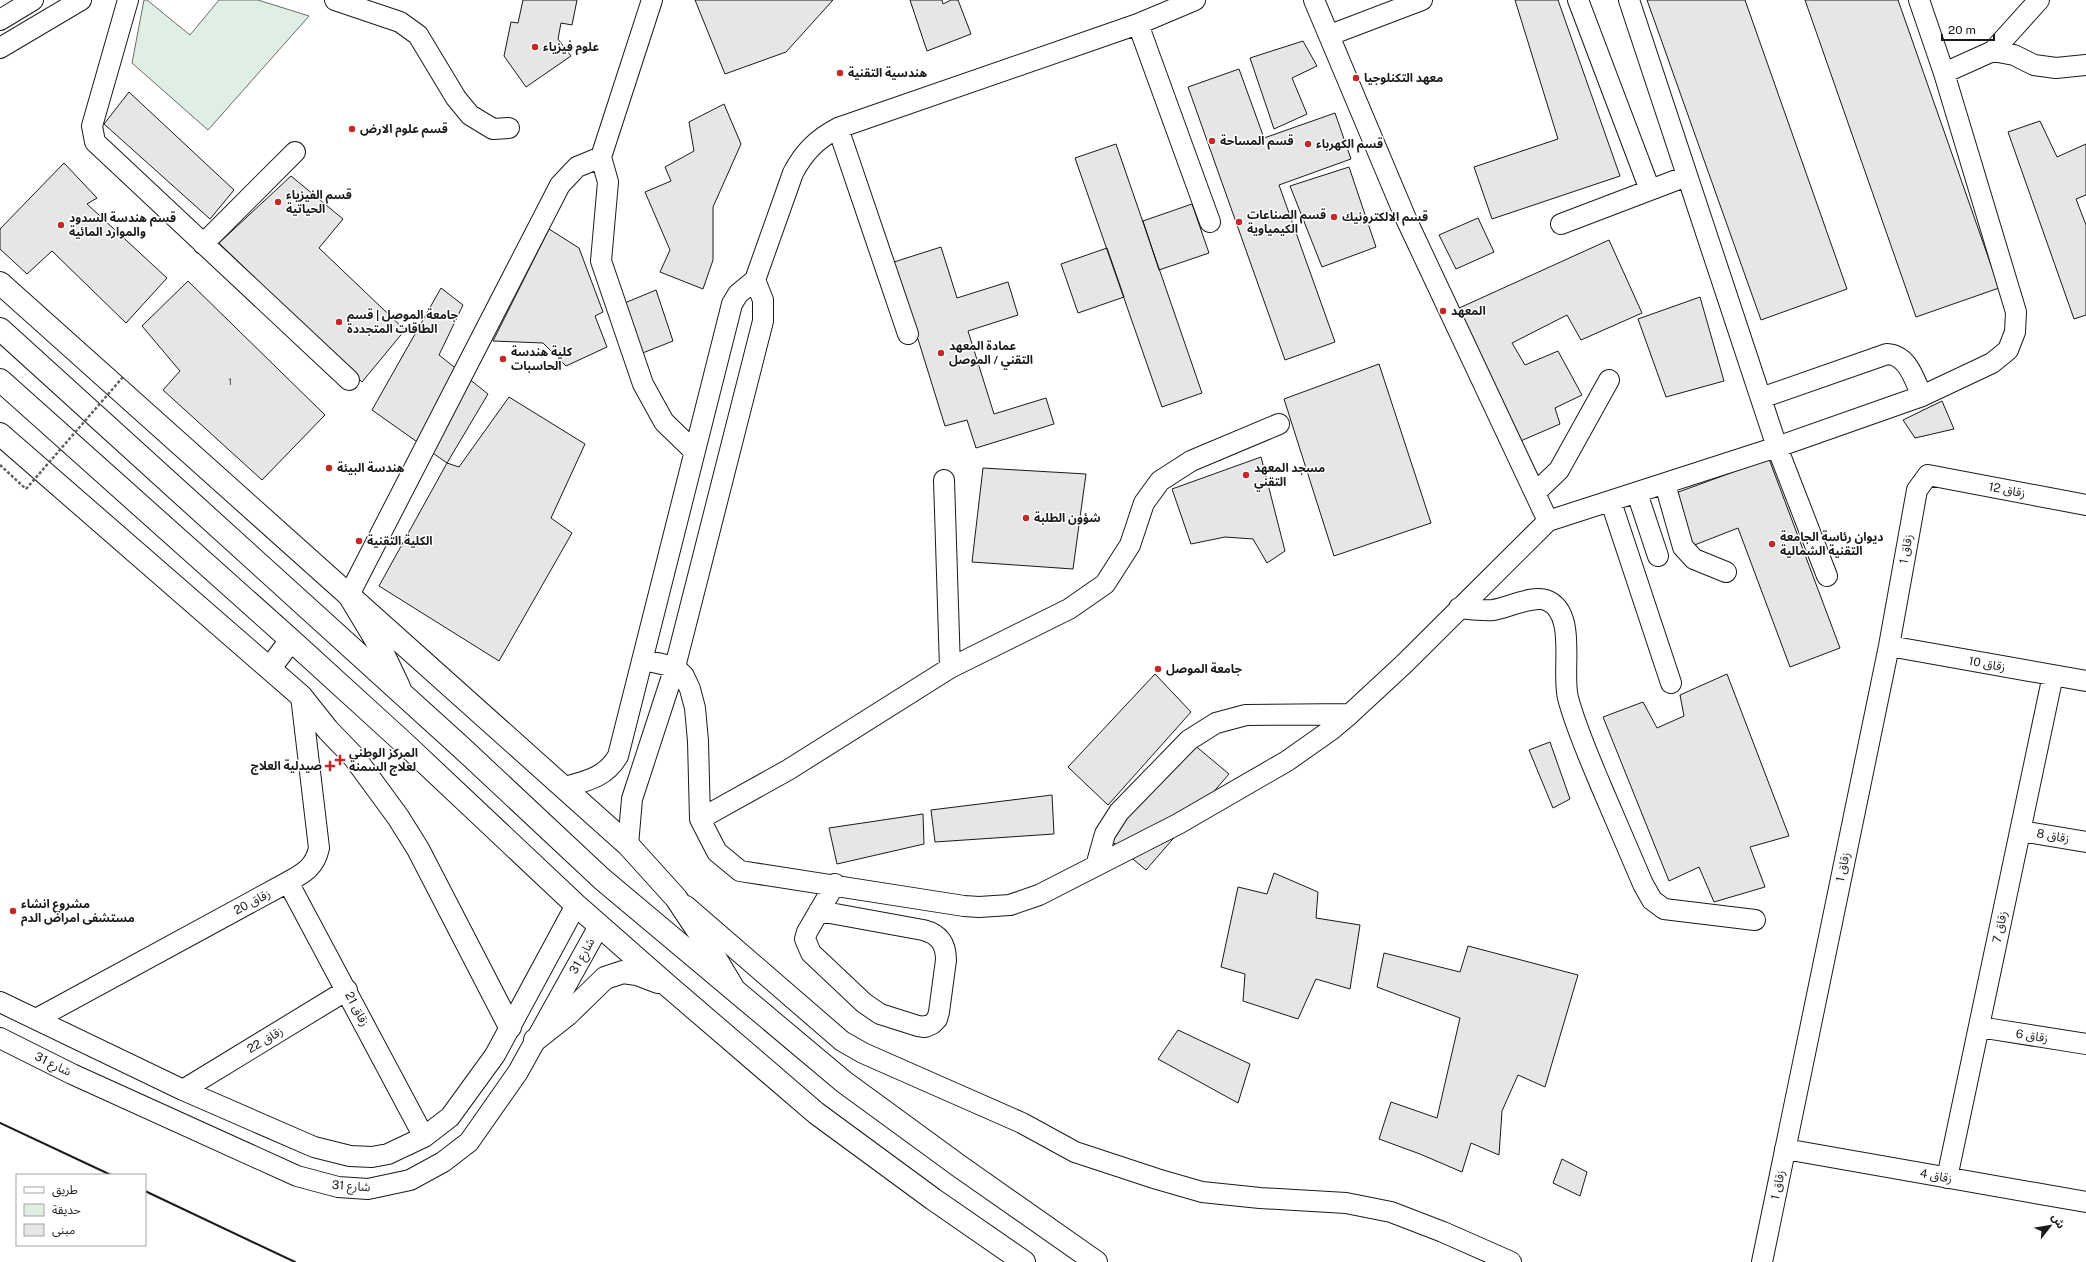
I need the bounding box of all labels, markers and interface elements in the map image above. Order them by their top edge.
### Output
scale bar [1942,16,1994,42]
text: 20 m [1948,23,1976,37]
place label: علوم فيزياء [543,40,599,56]
marker: علوم فيزياء [530,42,540,52]
place label: هندسية التقنية [848,66,927,80]
marker: هندسية التقنية [835,68,845,78]
place label: معهد التكنلوجيا [1364,71,1443,85]
marker: معهد التكنلوجيا [1351,73,1361,83]
place label: قسم علوم الارض [360,122,448,138]
marker: قسم علوم الارض [347,124,357,134]
place label: قسم المساحة [1220,134,1294,150]
marker: قسم المساحة [1207,136,1217,146]
place label: قسم الكهرباء [1316,137,1383,153]
marker: قسم الكهرباء [1303,139,1313,149]
place label: قسم الفيزياء الحياتية [286,188,352,216]
marker: قسم الفيزياء الحياتية [273,197,283,207]
place label: قسم الصناعات الكيمياوية [1247,208,1326,236]
place label: قسم الالكترونيك [1342,210,1428,226]
place label: قسم هندسة السدود والموارد المائية [69,211,176,239]
marker: قسم الالكترونيك [1329,212,1339,222]
marker: قسم الصناعات الكيمياوية [1234,217,1244,227]
marker: قسم هندسة السدود والموارد المائية [56,220,66,230]
place label: المعهد [1451,304,1486,318]
marker: المعهد [1438,306,1448,316]
place label: جامعة الموصل | قسم الطاقات المتجددة [347,308,458,336]
marker: جامعة الموصل | قسم الطاقات المتجددة [334,317,344,327]
place label: عمادة المعهد التقني / الموصل [949,339,1033,370]
place label: كلية هندسة الحاسبات [511,345,573,373]
marker: عمادة المعهد التقني / الموصل [936,348,946,358]
marker: كلية هندسة الحاسبات [498,354,508,364]
house number: 1 [228,375,232,387]
place label: هندسة البيئة [337,461,405,475]
place label: مسجد المعهد التقني [1254,461,1325,492]
marker: هندسة البيئة [324,463,334,473]
marker: مسجد المعهد التقني [1241,470,1251,480]
street label: زقاق 12 [1987,480,2027,500]
place label: شؤون الطلبة [1034,511,1101,525]
marker: شؤون الطلبة [1021,513,1031,523]
place label: ديوان رئاسة الجامعة التقنية الشمالية [1780,530,1883,558]
street label: زقاق 1 [1897,533,1915,565]
place label: الكلية التقنية [367,534,433,548]
marker: الكلية التقنية [354,536,364,546]
marker: ديوان رئاسة الجامعة التقنية الشمالية [1767,539,1777,549]
street label: زقاق 10 [1967,654,2007,674]
place label: جامعة الموصل [1166,662,1243,676]
marker: جامعة الموصل [1153,664,1163,674]
place label: المركز الوطني لعلاج السمنة [349,746,418,776]
marker: المركز الوطني لعلاج السمنة [334,754,346,766]
place label: صيدلية العلاج [251,759,322,775]
marker: صيدلية العلاج [325,761,335,771]
street label: زقاق 8 [2036,826,2070,846]
street label: زقاق 1 [1833,851,1853,883]
street label: زقاق 20 [231,887,273,917]
place label: مشروع انشاء مستشفى امراض الدم [21,897,135,927]
marker: مشروع انشاء مستشفى امراض الدم [8,906,18,916]
street label: زقاق 7 [1990,910,2010,944]
street label: شارع 31 [566,936,599,977]
street label: زقاق 21 [342,989,372,1029]
street label: زقاق 22 [244,1024,286,1056]
street label: زقاق 6 [2015,1027,2049,1045]
street label: شارع 31 [32,1049,73,1081]
street label: زقاق 4 [1919,1166,1953,1186]
street label: زقاق 1 [1768,1169,1788,1201]
legend [16,1174,146,1246]
street label: شارع 31 [331,1178,371,1196]
text: طريق [52,1183,78,1198]
text: حديقة [52,1203,81,1217]
north arrow [2030,1206,2070,1246]
text: ش [2049,1211,2068,1231]
text: مبنى [52,1223,75,1237]

